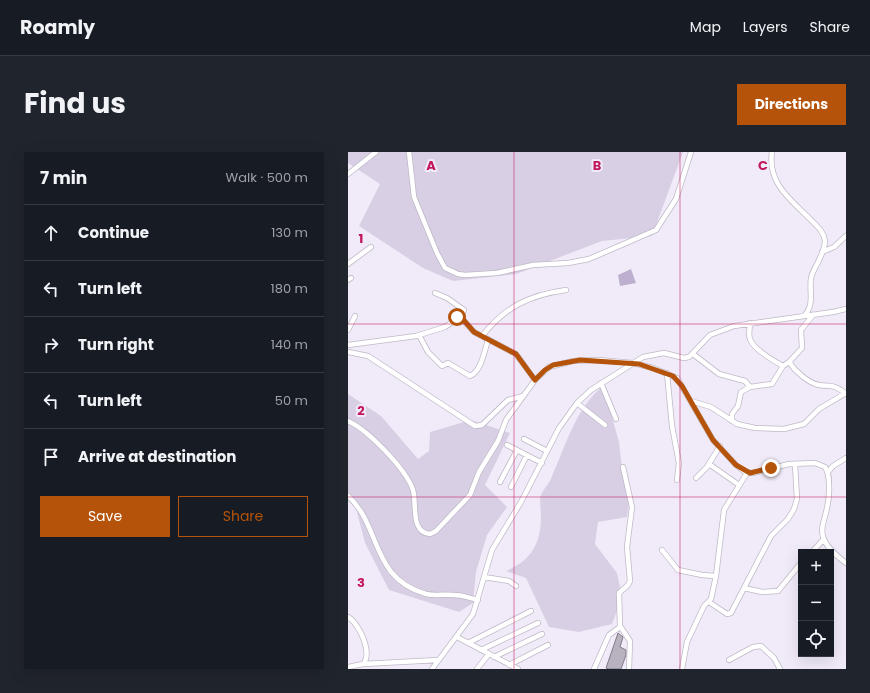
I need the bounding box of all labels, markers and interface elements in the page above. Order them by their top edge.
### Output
text: Roamly [20,14,95,41]
text: Map [690,17,721,37]
text: Layers [743,17,787,37]
text: Share [809,17,850,37]
text: Find us [24,84,126,123]
button: Directions [737,84,846,125]
text: A [426,156,436,175]
text: B [593,156,602,175]
text: C [758,156,768,175]
text: 7 min [40,166,87,190]
text: Walk · 500 m [226,168,308,187]
icon: ahead [40,222,62,244]
text: Continue [78,222,149,243]
text: 130 m [271,223,308,242]
text: 1 [359,229,363,248]
icon: left [40,278,62,300]
text: Turn left [78,278,142,299]
text: 180 m [271,279,308,298]
route start [448,308,466,326]
icon: right [40,334,62,356]
text: Turn right [78,334,154,355]
text: 140 m [271,335,308,354]
icon: left [40,390,62,412]
text: Turn left [78,390,142,411]
text: 50 m [275,391,308,410]
text: 2 [357,401,365,420]
icon: arrive [40,446,62,468]
text: Arrive at destination [78,446,236,467]
route end [762,459,780,477]
button: Save [40,496,170,537]
button: Share [178,496,308,537]
map controls [798,549,834,657]
button: + [798,549,834,585]
text: 3 [357,573,365,592]
button: − [798,585,834,621]
button: locate [798,621,834,657]

